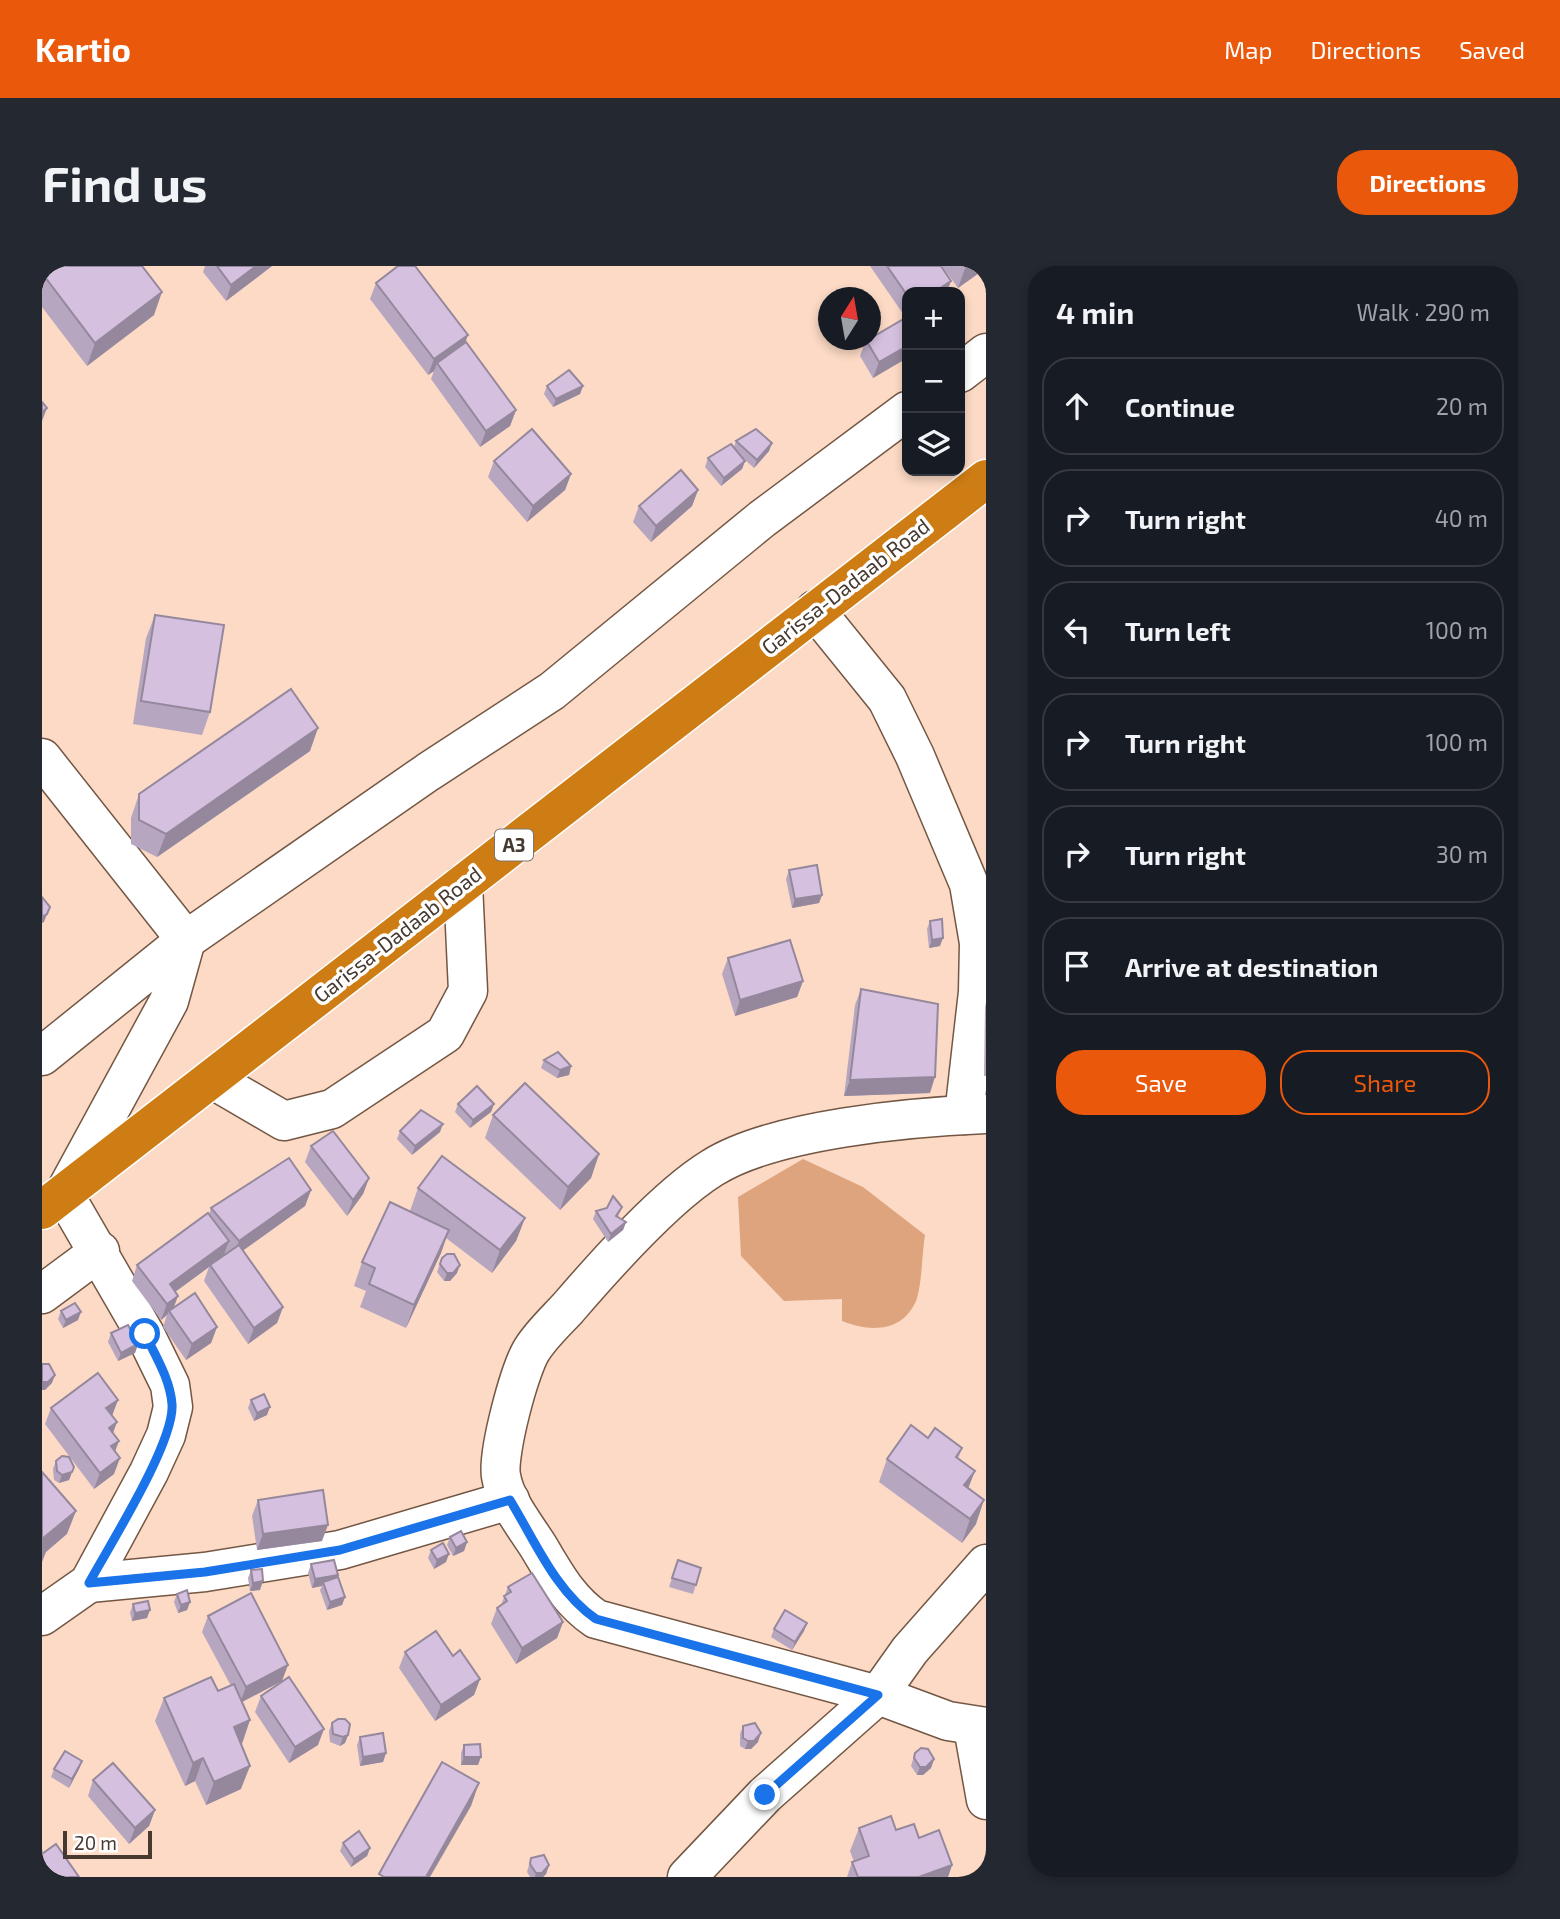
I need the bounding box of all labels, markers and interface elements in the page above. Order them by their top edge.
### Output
text: Kartio [35,29,131,69]
text: Map [1224,35,1272,64]
text: Directions [1310,35,1421,64]
text: Saved [1459,35,1525,64]
button: Directions [1337,150,1518,215]
text: Find us [42,153,207,212]
north arrow [818,287,881,350]
map controls [902,287,965,476]
button: + [902,287,965,350]
text: 4 min [1056,294,1134,330]
text: Walk · 290 m [1357,298,1490,326]
button: − [902,350,965,413]
icon: ahead [1058,387,1096,425]
text: Continue [1125,391,1235,422]
text: 20 m [1436,392,1488,420]
button: layers [902,413,965,476]
icon: right [1058,499,1096,537]
text: Turn right [1125,503,1246,534]
text: 40 m [1435,504,1488,532]
street label: Garissa-Dadaab Road [756,512,934,659]
icon: left [1058,611,1096,649]
text: Turn left [1125,615,1231,646]
text: 100 m [1426,616,1488,644]
icon: right [1058,723,1096,761]
text: Turn right [1125,727,1246,758]
text: 100 m [1426,728,1488,756]
road number: A3 [495,830,533,860]
icon: right [1058,835,1096,873]
text: Turn right [1125,839,1246,870]
text: 30 m [1436,840,1488,868]
street label: Garissa-Dadaab Road [308,860,486,1007]
icon: arrive [1058,947,1096,985]
text: Arrive at destination [1125,951,1378,982]
button: Save [1056,1050,1266,1115]
button: Share [1280,1050,1490,1115]
route start [129,1318,160,1349]
route end [749,1779,780,1810]
scale bar [63,1828,152,1860]
text: 20 m [74,1831,117,1854]

